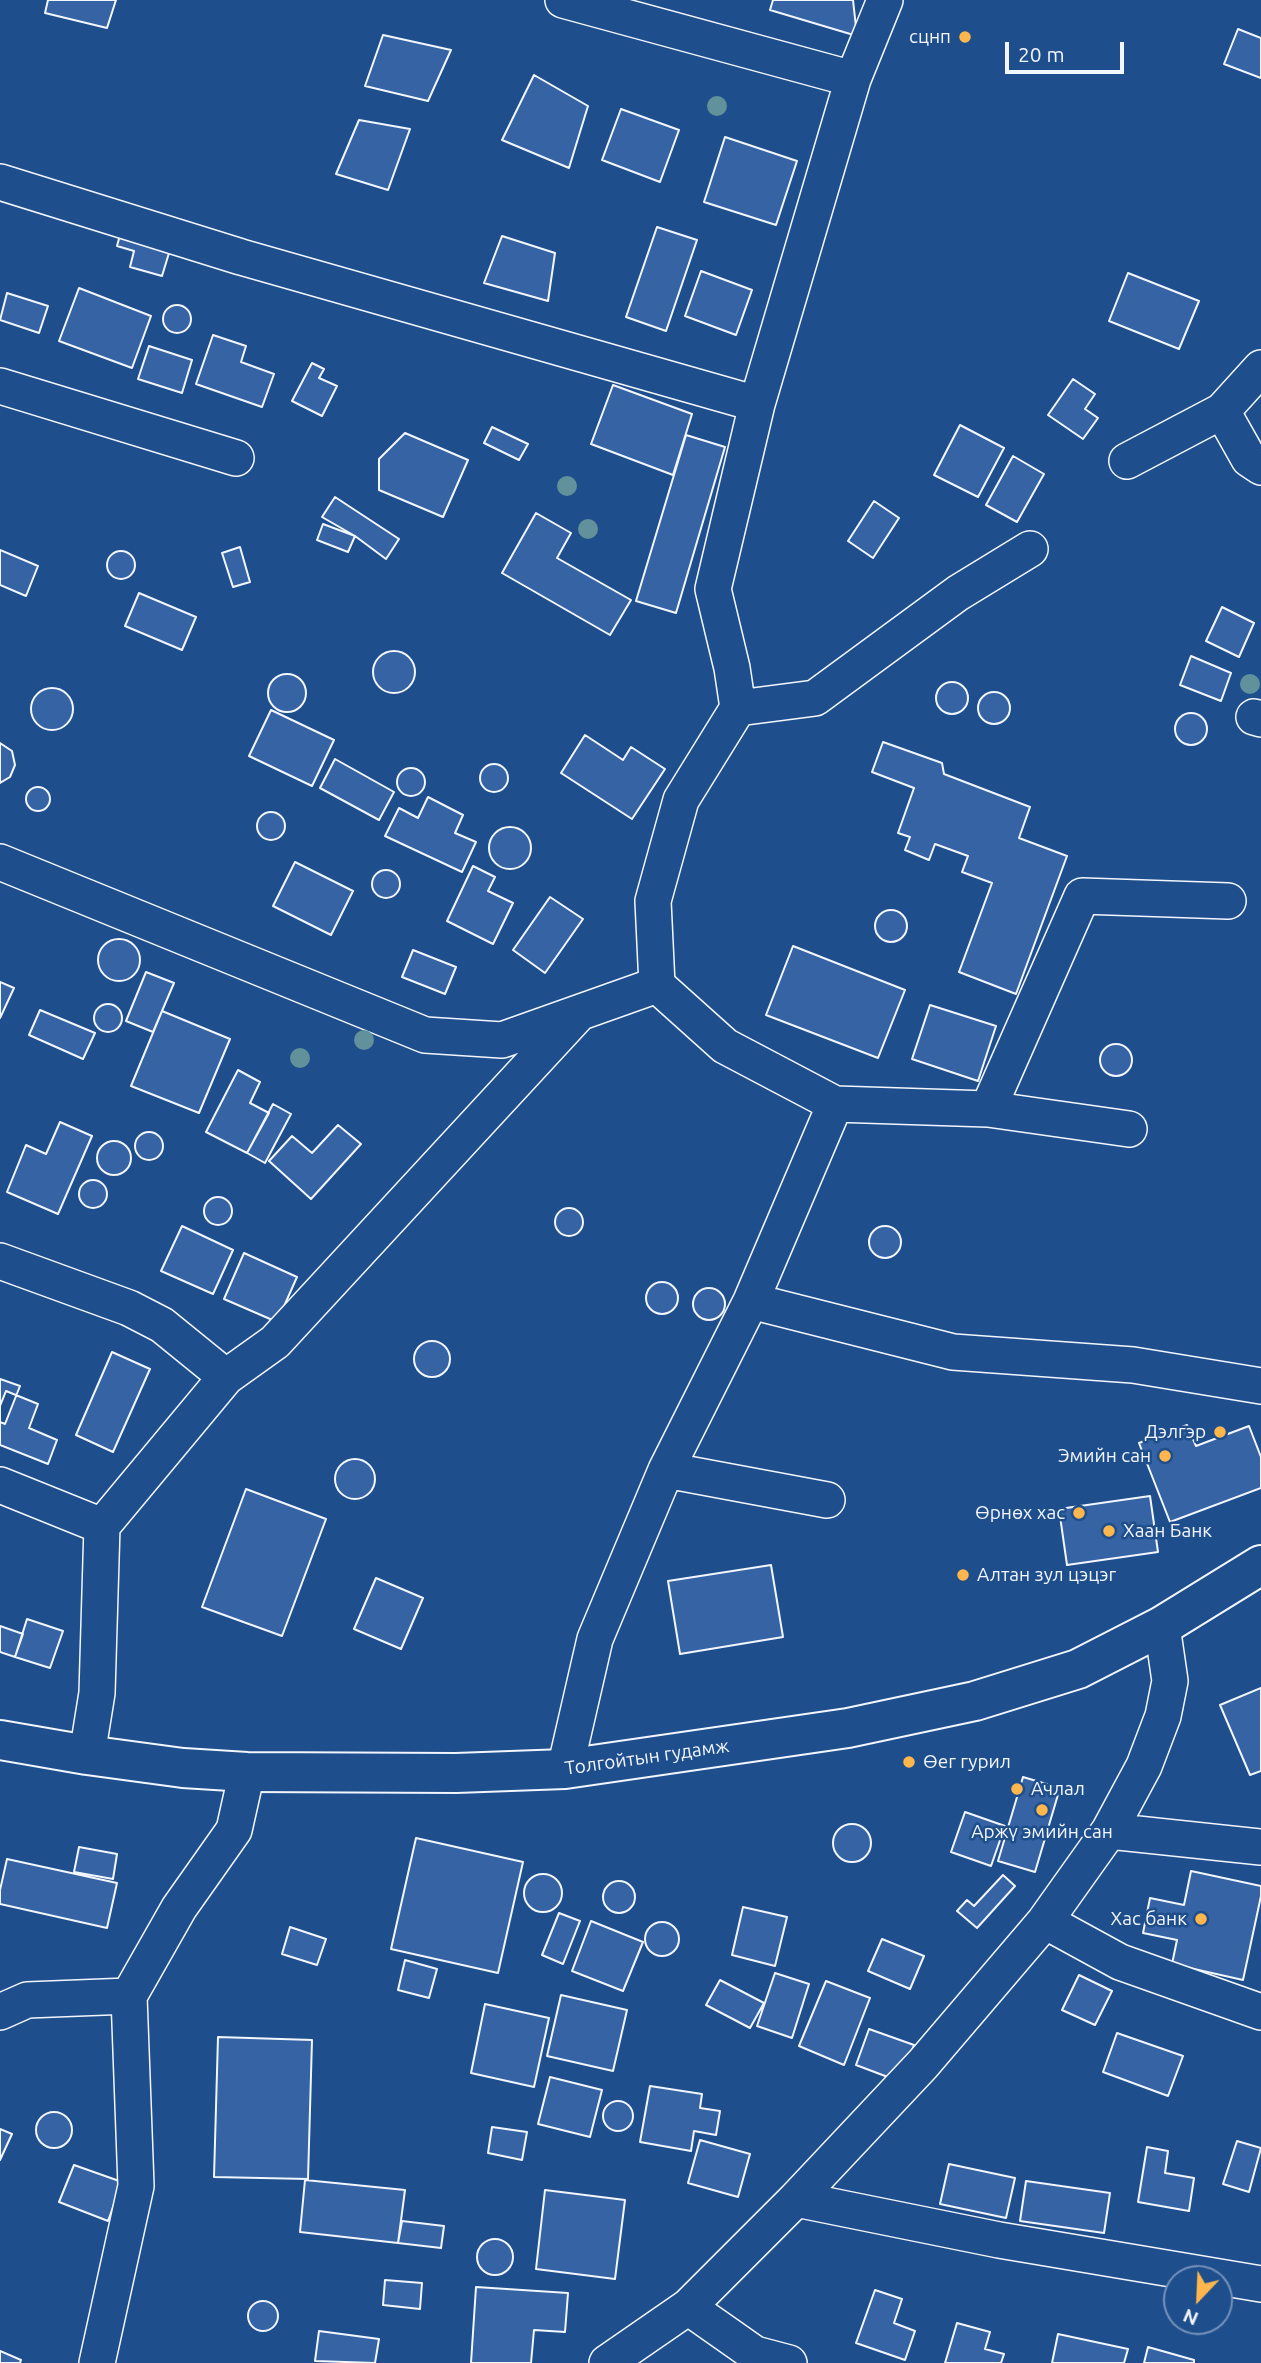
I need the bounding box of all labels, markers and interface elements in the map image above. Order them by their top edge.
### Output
place label: сцнп [909,26,951,48]
scale bar [1009,28,1128,72]
marker: сцнп [957,29,973,45]
text: 20 m [1018,42,1065,66]
place label: Дэлгэр [1145,1421,1206,1443]
marker: Дэлгэр [1212,1424,1228,1440]
place label: Эмийн сан [1058,1445,1151,1467]
marker: Эмийн сан [1157,1448,1173,1464]
place label: Өрнөх хас [975,1502,1065,1524]
marker: Өрнөх хас [1071,1505,1087,1521]
place label: Хаан Банк [1123,1520,1212,1542]
marker: Хаан Банк [1101,1523,1117,1539]
place label: Алтан зул цэцэг [977,1564,1116,1586]
marker: Алтан зул цэцэг [955,1567,971,1583]
street label: Толгойтын гудамж [563,1734,731,1780]
place label: Өег гурил [923,1751,1011,1773]
marker: Өег гурил [901,1754,917,1770]
place label: Ачлал [1031,1778,1085,1800]
marker: Ачлал [1009,1781,1025,1797]
marker: Аржү эмийн сан [1034,1802,1050,1818]
place label: Аржү эмийн сан [971,1821,1113,1843]
place label: Хас банк [1111,1908,1187,1930]
marker: Хас банк [1193,1911,1209,1927]
north arrow [1163,2265,1233,2335]
text: N [1180,2305,1201,2330]

